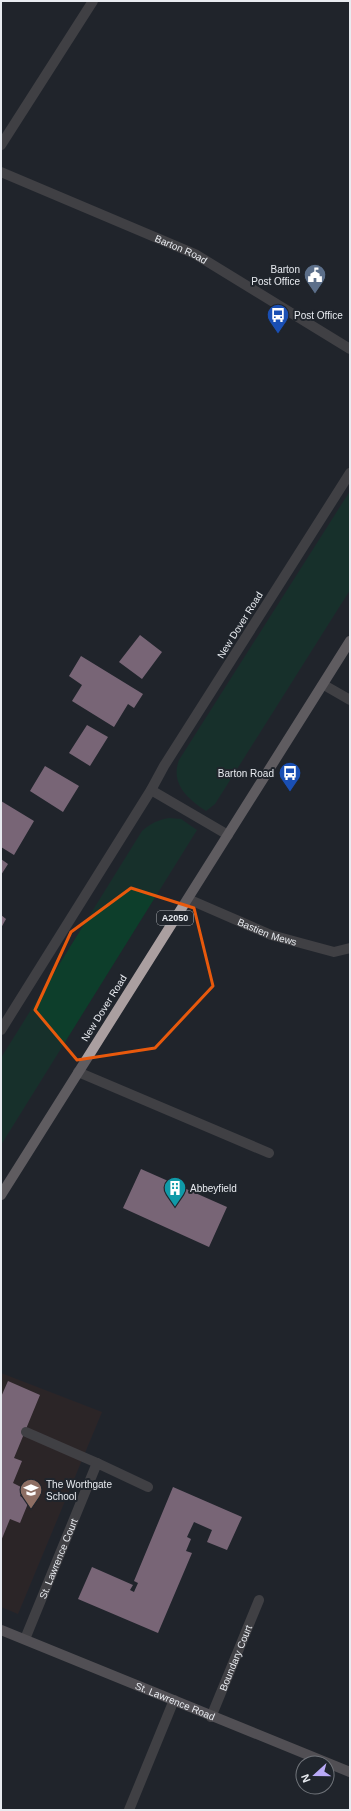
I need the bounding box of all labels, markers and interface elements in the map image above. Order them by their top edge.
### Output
street label: Barton Road [154,232,209,266]
public building icon: Barton Post Office [302,262,328,295]
place label: Barton Post Office [251,264,300,287]
bus stop icon: Post Office [265,302,291,335]
place label: Post Office [294,310,343,321]
street label: New Dover Road [215,590,265,660]
bus stop icon: Barton Road [277,760,303,793]
place label: Barton Road [218,768,274,779]
road number: A2050 [157,911,193,925]
street label: Bastien Mews [236,916,298,947]
street label: New Dover Road [79,973,129,1043]
building icon: Abbeyfield [162,1175,188,1208]
place label: Abbeyfield [190,1183,237,1194]
school or university icon: The Worthgate School [18,1477,44,1510]
place label: The Worthgate School [46,1479,112,1502]
street label: St. Lawrence Court [37,1517,79,1600]
street label: Boundary Court [217,1623,254,1692]
street label: St. Lawrence Road [134,1680,217,1722]
north arrow [295,1755,335,1795]
text: N [299,1773,313,1784]

